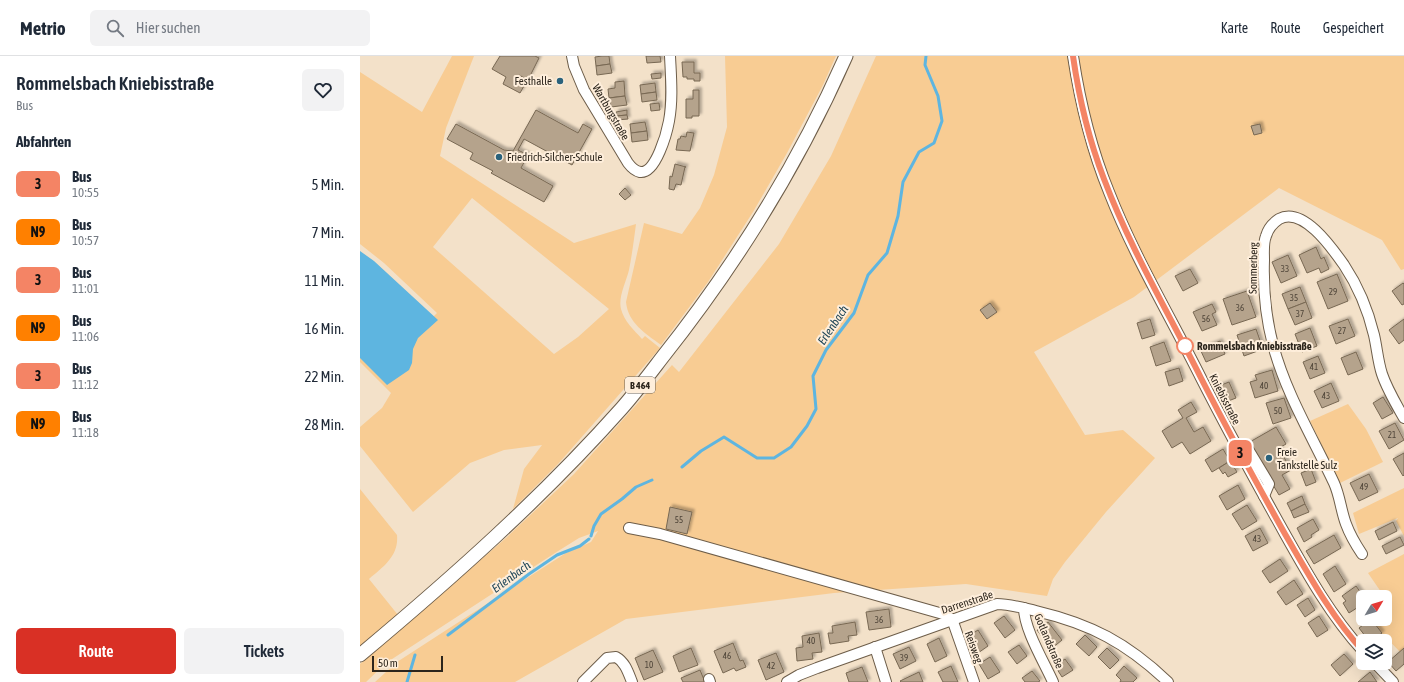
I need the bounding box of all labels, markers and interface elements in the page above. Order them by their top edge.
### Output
search box [90,10,370,46]
text: Metrio [20,17,66,39]
icon: search [104,17,126,39]
text: Hier suchen [136,19,201,36]
text: Karte [1221,20,1248,36]
text: Route [1270,20,1301,36]
text: Gespeichert [1323,20,1384,36]
button: heart [302,69,344,111]
text: Rommelsbach Kniebisstraße [16,72,214,94]
place label: Festhalle [515,75,552,87]
marker: Festhalle [555,76,565,86]
street label: Wartburgstraße [590,82,632,142]
text: Bus [16,98,33,113]
text: Abfahrten [16,133,71,150]
place label: Friedrich-Silcher-Schule [507,151,603,163]
marker: Friedrich-Silcher-Schule [494,152,504,162]
text: Bus [72,168,92,185]
text: 3 [35,176,41,192]
text: 5 Min. [311,176,344,193]
text: 10:55 [72,185,99,200]
text: Bus [72,216,92,233]
text: N9 [31,224,45,240]
text: 7 Min. [311,224,344,241]
text: 10:57 [72,233,99,248]
street label: Sommerberg [1247,242,1259,294]
text: Bus [72,264,92,281]
house number: 33 [1281,264,1289,274]
text: 3 [35,272,41,288]
text: 11 Min. [304,272,344,289]
text: 11:01 [72,281,99,296]
house number: 29 [1329,287,1337,297]
house number: 35 [1290,293,1298,303]
water label: Erlenbach [815,303,851,347]
house number: 36 [1236,303,1244,313]
house number: 37 [1296,309,1304,319]
text: Bus [72,312,92,329]
house number: 56 [1202,314,1210,324]
text: N9 [31,320,45,336]
text: 16 Min. [304,320,344,337]
house number: 27 [1338,326,1346,336]
text: 11:06 [72,329,99,344]
marker: Rommelsbach Kniebisstraße [1176,337,1194,355]
place label: Rommelsbach Kniebisstraße [1197,340,1312,352]
text: Bus [72,360,92,377]
house number: 41 [1310,362,1318,372]
text: 3 [35,368,41,384]
text: 22 Min. [304,368,344,385]
street label: Kniebisstraße [1207,372,1243,426]
text: 11:12 [72,377,99,392]
road number: B 464 [625,377,655,393]
house number: 40 [1260,381,1268,391]
house number: 43 [1322,391,1330,401]
house number: 50 [1274,406,1282,416]
text: Bus [72,408,92,425]
text: N9 [31,416,45,432]
text: 28 Min. [304,416,344,433]
text: 11:18 [72,425,99,440]
house number: 21 [1388,430,1396,440]
line badge: 3 [1227,440,1253,466]
text: 3 [1237,445,1243,461]
place label: Freie Tankstelle Sulz [1277,446,1337,471]
marker: Freie Tankstelle Sulz [1264,453,1274,463]
house number: 49 [1360,482,1368,492]
house number: 55 [675,515,683,525]
house number: 43 [1253,534,1261,544]
water label: Erlenbach [489,558,533,596]
street label: Darrenstraße [940,588,994,616]
north arrow [1356,590,1392,626]
map controls [1356,590,1392,670]
street label: Gotlandstraße [1032,612,1066,670]
house number: 36 [875,615,883,625]
button: Route [16,628,176,674]
button: Tickets [184,628,344,674]
street label: Reisweg [963,629,985,665]
button: layers [1356,634,1392,670]
house number: 40 [807,636,815,646]
house number: 46 [723,651,731,661]
house number: 39 [900,653,908,663]
scale bar [372,654,443,673]
text: 50 m [378,657,398,669]
house number: 10 [645,660,653,670]
house number: 42 [767,661,775,671]

